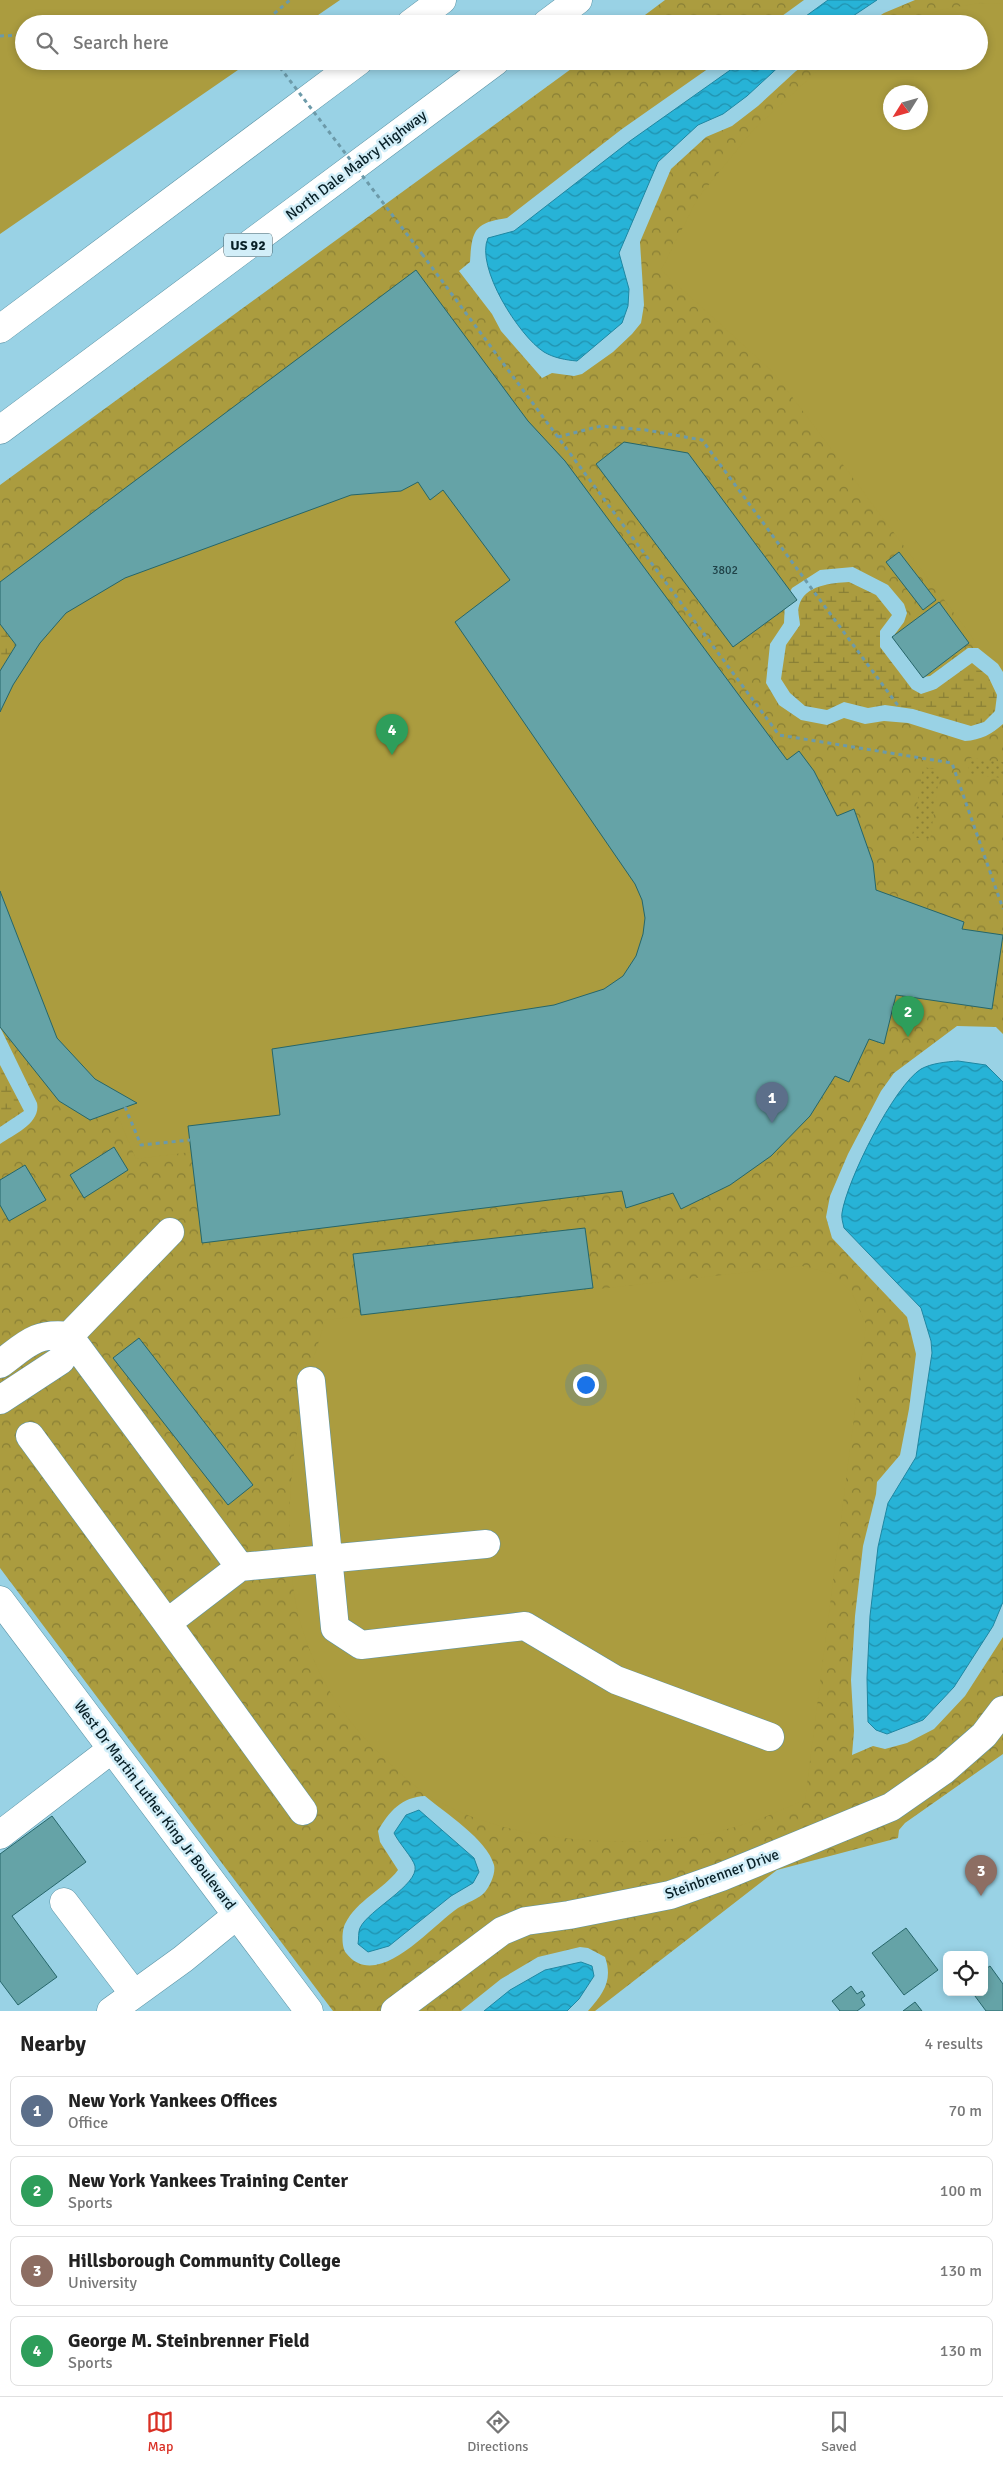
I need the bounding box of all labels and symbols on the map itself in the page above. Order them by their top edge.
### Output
north arrow [883,85,928,130]
street label: North Dale Mabry Highway [282,106,430,224]
road number: US 92 [224,234,272,256]
house number: 3802 [712,563,738,578]
pin: 4 [376,714,408,755]
pin: 2 [892,996,924,1037]
pin: 1 [756,1082,788,1123]
your location [573,1372,599,1398]
street label: West Dr Martin Luther King Jr Boulevard [70,1697,240,1913]
street label: Steinbrenner Drive [662,1845,782,1903]
pin: 3 [965,1855,997,1896]

